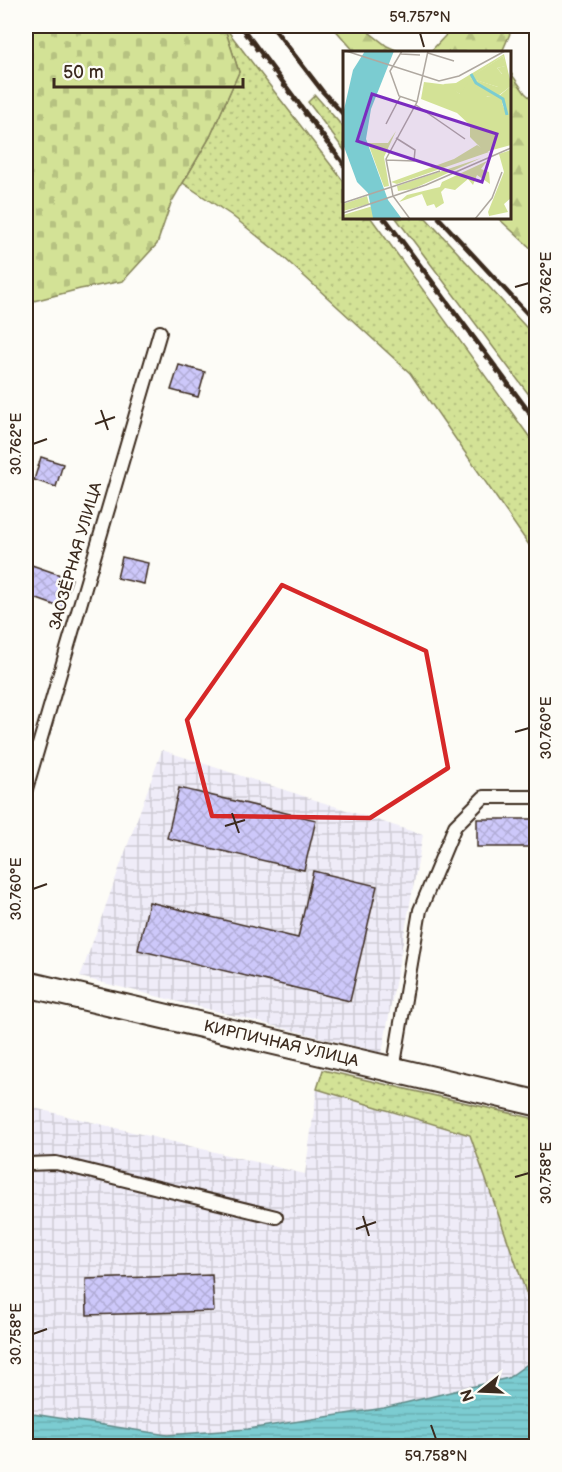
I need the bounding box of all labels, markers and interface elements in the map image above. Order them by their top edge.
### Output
text: 59.757°N [389,8,451,27]
scale bar [54,51,243,89]
inset map [343,51,511,219]
text: 50 m [63,62,104,83]
text: 30.762°E [537,252,556,314]
text: 30.762°E [7,413,26,475]
street label: ЗАОЗЁРНАЯ УЛИЦА [45,480,106,632]
text: 30.760°E [537,696,556,760]
text: 30.760°E [7,857,26,921]
street label: КИРПИЧНАЯ УЛИЦА [202,1017,361,1071]
text: 30.758°E [537,1142,556,1204]
text: 30.758°E [7,1303,26,1365]
north arrow [451,1361,511,1421]
text: N [457,1387,479,1404]
text: 59.758°N [404,1447,468,1466]

